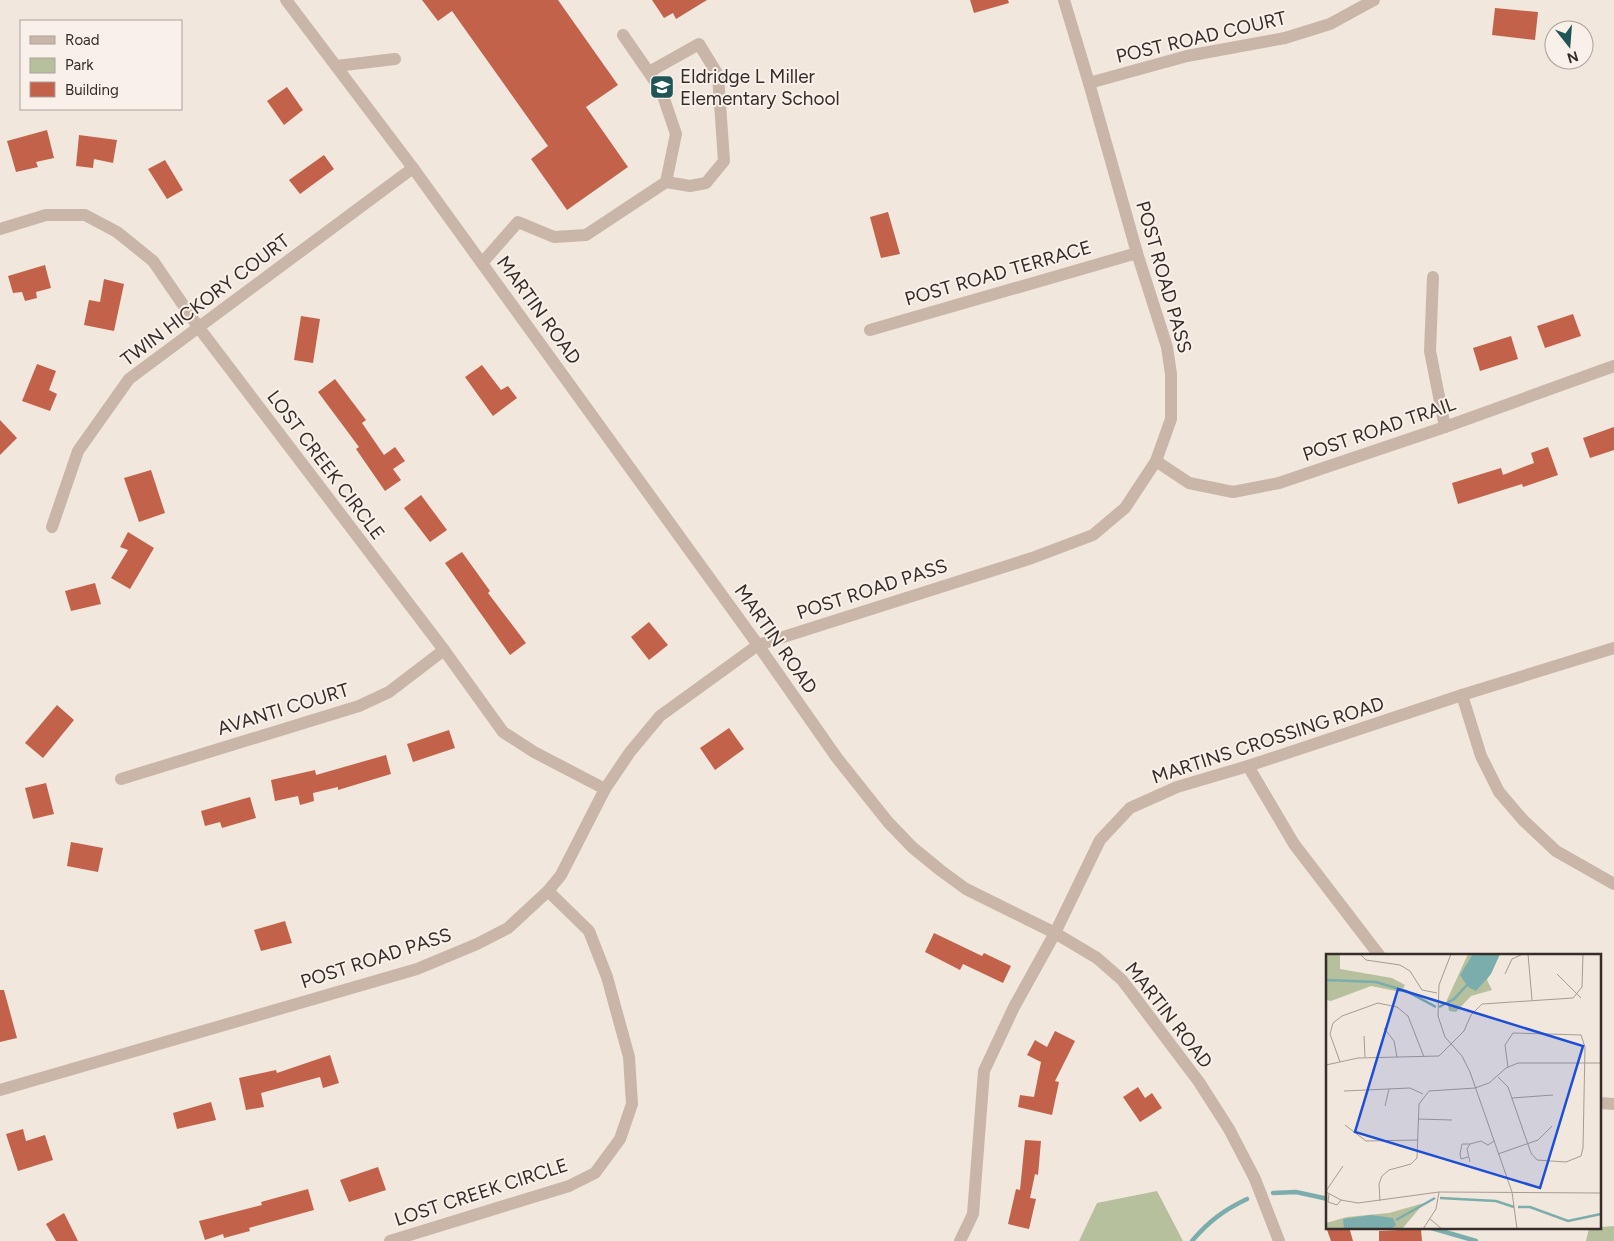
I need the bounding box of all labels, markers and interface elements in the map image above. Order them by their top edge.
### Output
street label: POST ROAD COURT [1114,6,1289,68]
legend [20,20,182,110]
north arrow [1544,20,1594,70]
text: Road [65,31,100,49]
text: N [1565,47,1580,67]
text: Park [65,56,94,74]
place label: Eldridge L Miller Elementary School [680,65,840,110]
school or university icon: Eldridge L Miller Elementary School [649,74,675,100]
text: Building [65,81,119,99]
street label: POST ROAD PASS [1131,198,1197,356]
street label: TWIN HICKORY COURT [116,229,294,371]
street label: POST ROAD TERRACE [902,235,1094,311]
street label: MARTIN ROAD [492,251,586,369]
street label: LOST CREEK CIRCLE [262,386,390,544]
street label: POST ROAD TRAIL [1300,392,1459,466]
street label: POST ROAD PASS [794,554,950,624]
street label: MARTIN ROAD [730,580,822,698]
street label: AVANTI COURT [214,678,352,740]
street label: MARTINS CROSSING ROAD [1149,692,1387,788]
street label: POST ROAD PASS [298,923,454,993]
inset map [1326,954,1602,1228]
street label: MARTIN ROAD [1120,957,1218,1073]
street label: LOST CREEK CIRCLE [391,1153,571,1231]

